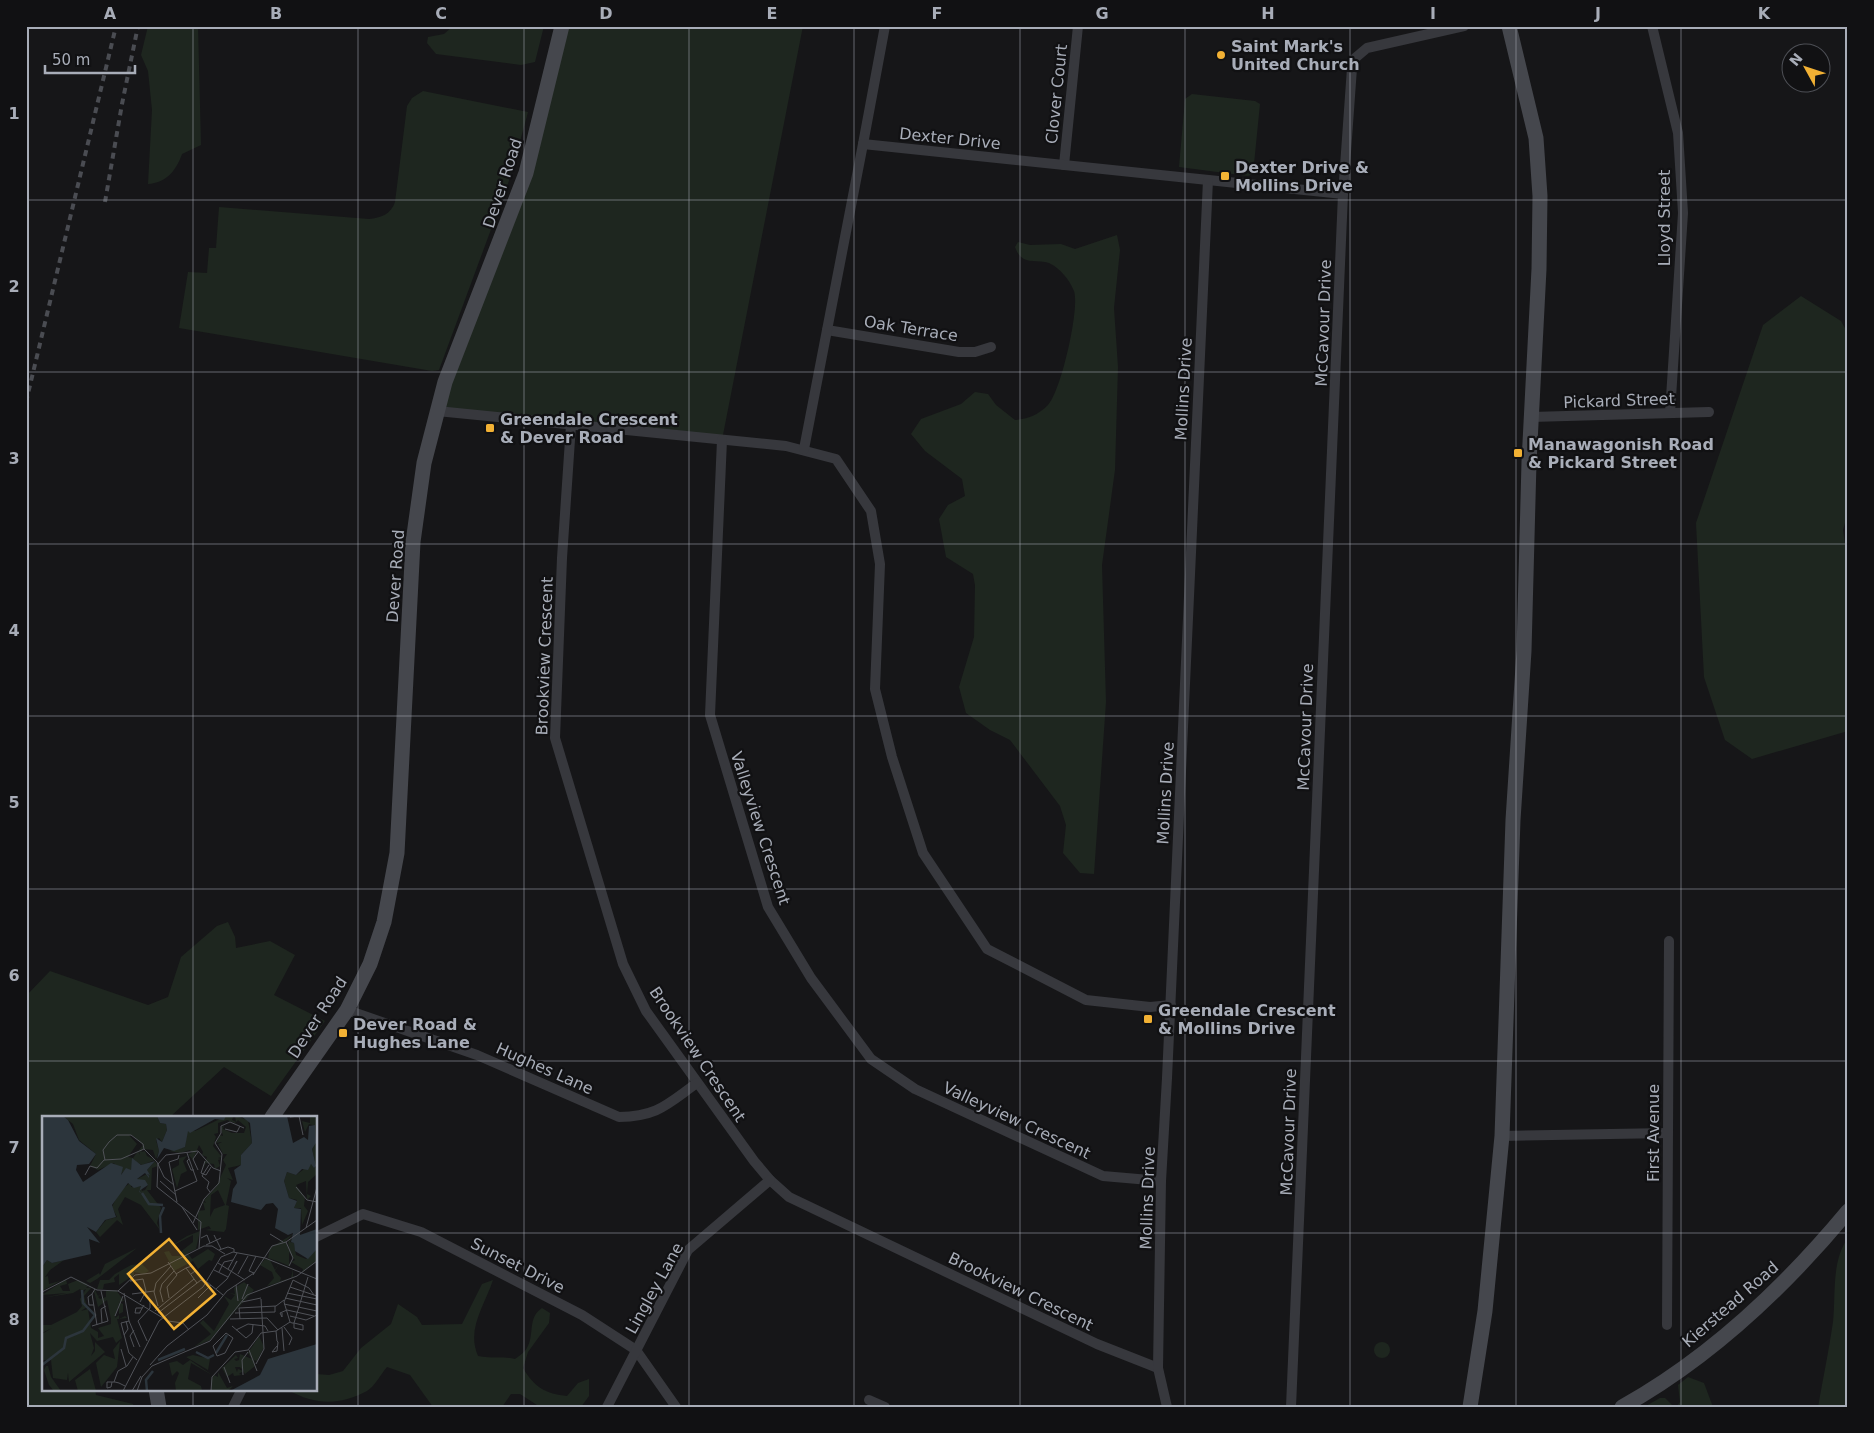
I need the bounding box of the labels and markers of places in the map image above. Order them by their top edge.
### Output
place label: Saint Mark's United Church [1231,37,1360,74]
marker: Saint Mark's United Church [1215,49,1227,61]
place label: Dexter Drive & Mollins Drive [1235,158,1369,195]
marker: Dexter Drive & Mollins Drive [1219,170,1231,182]
place label: Greendale Crescent & Dever Road [500,410,678,447]
marker: Greendale Crescent & Dever Road [484,422,496,434]
place label: Manawagonish Road & Pickard Street [1528,435,1714,472]
marker: Manawagonish Road & Pickard Street [1512,447,1524,459]
place label: Greendale Crescent & Mollins Drive [1158,1001,1336,1038]
marker: Greendale Crescent & Mollins Drive [1142,1013,1154,1025]
place label: Dever Road & Hughes Lane [353,1015,477,1052]
marker: Dever Road & Hughes Lane [337,1027,349,1039]

